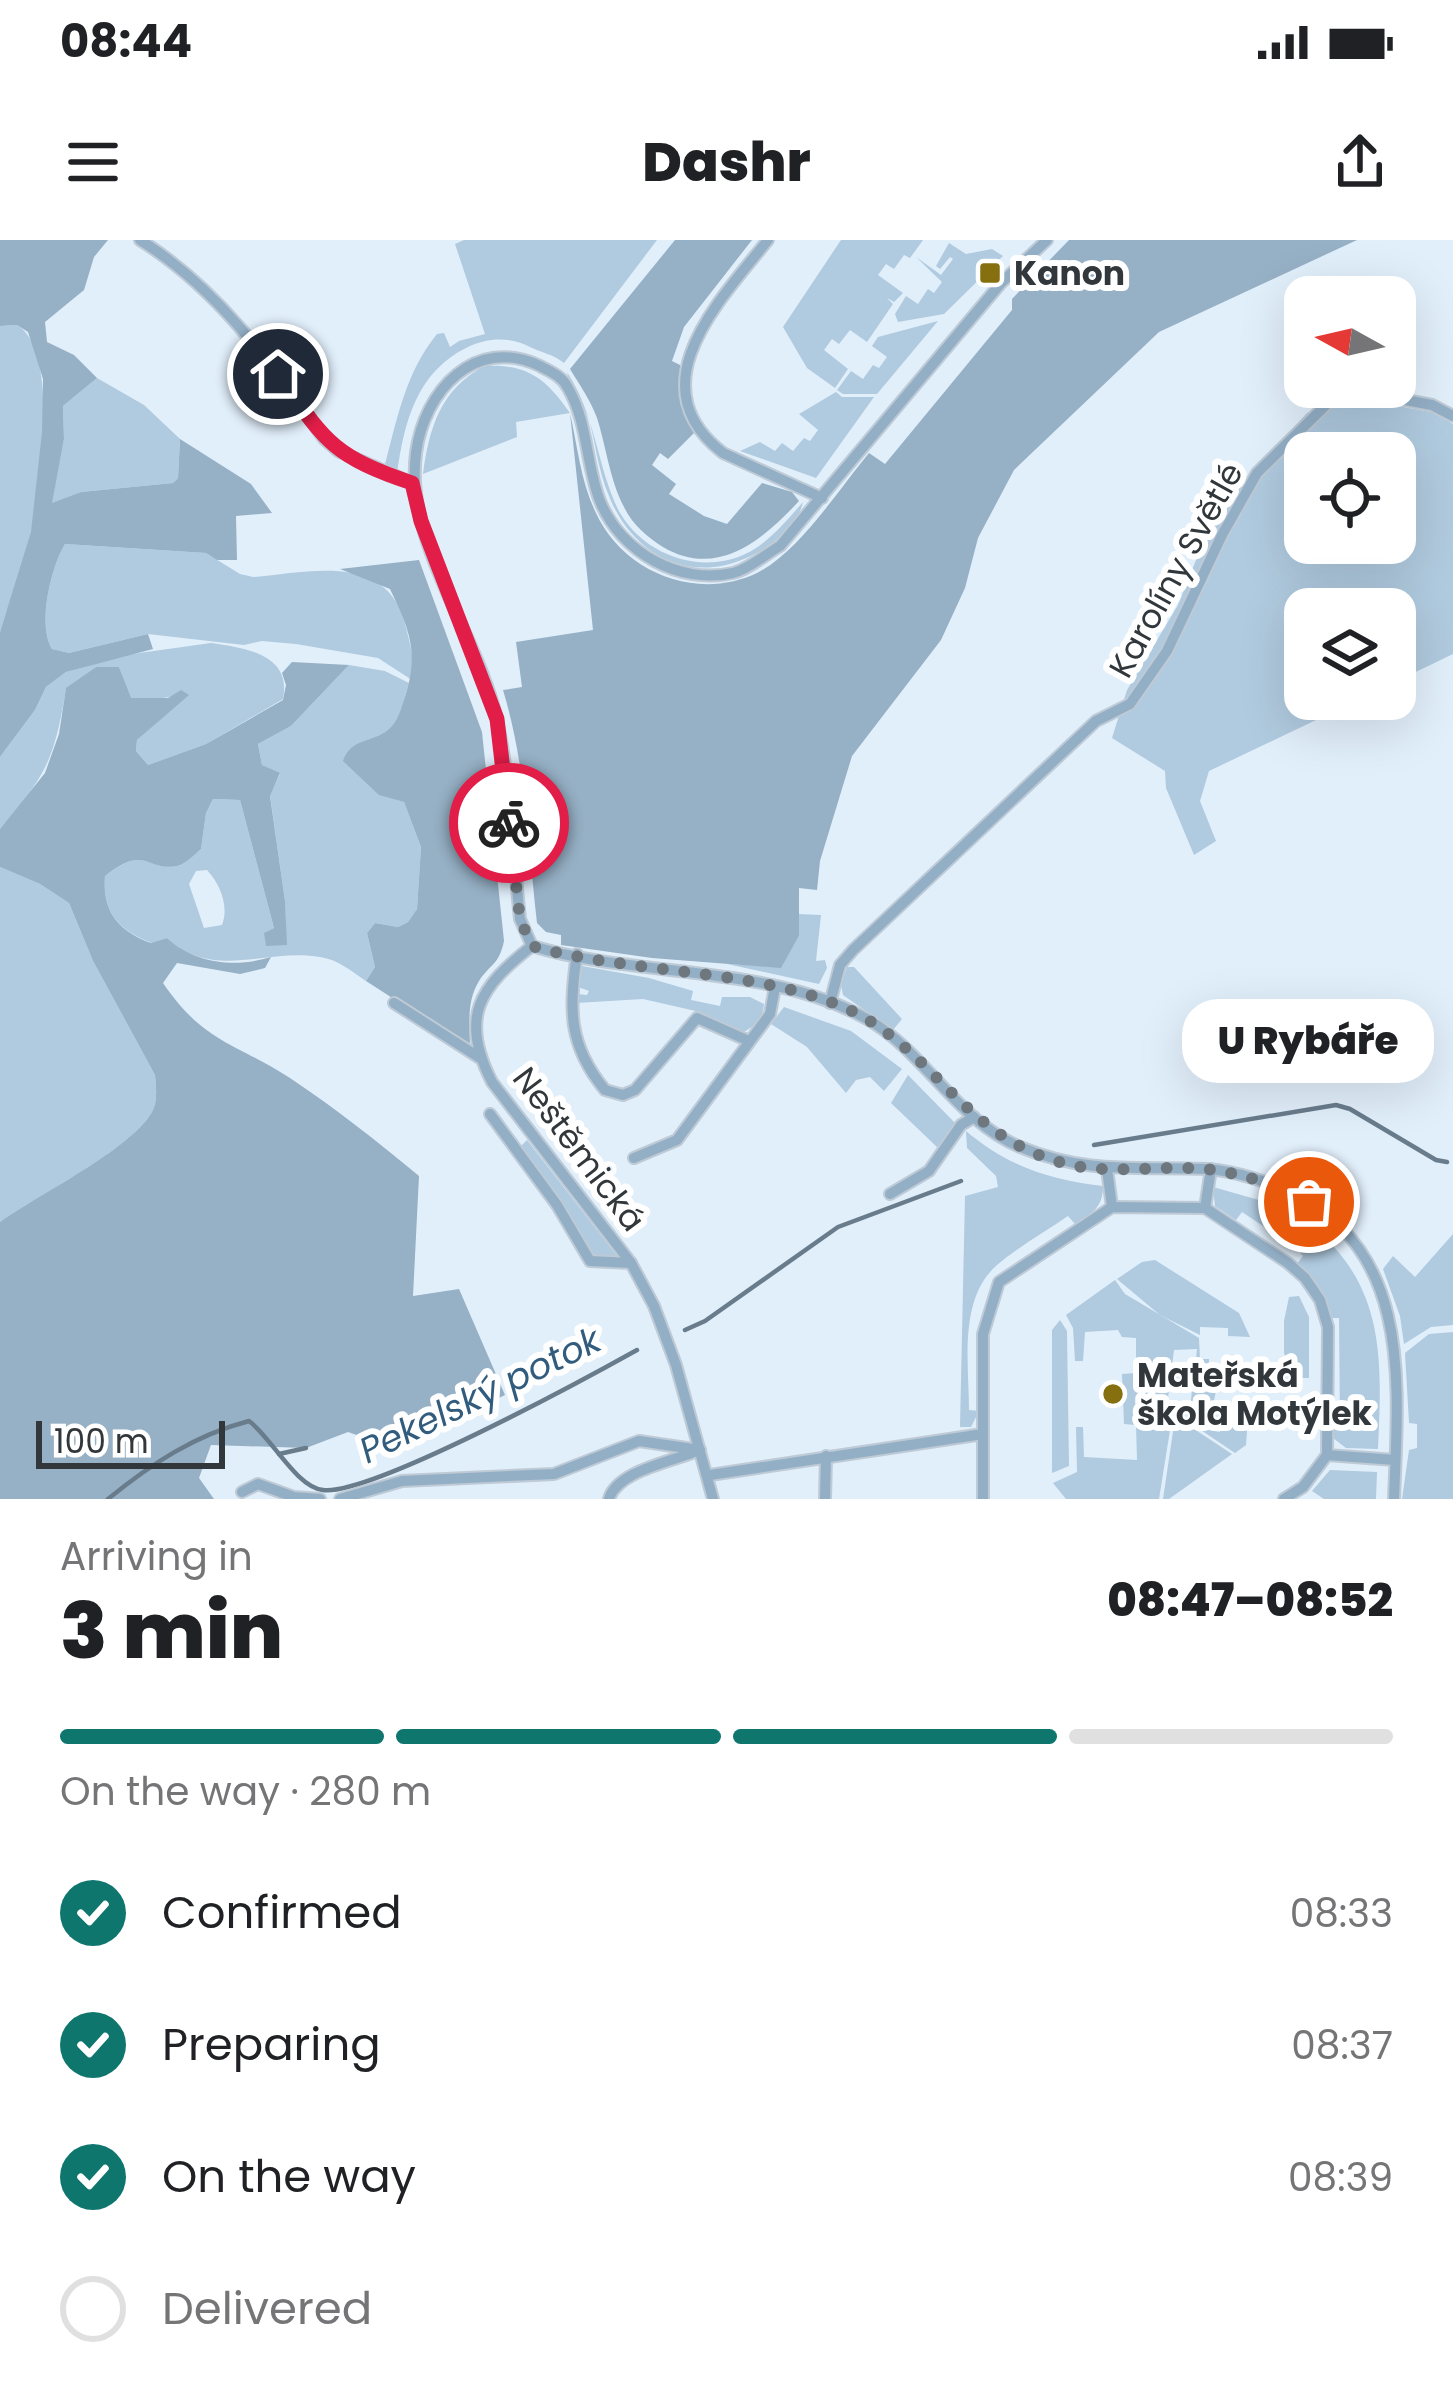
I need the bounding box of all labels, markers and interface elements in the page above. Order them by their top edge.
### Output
text: 08:44 [60,10,192,73]
text: Dashr [642,124,811,200]
icon: menu [60,129,126,195]
icon: share [1327,129,1393,195]
place label: Kanon [1014,250,1125,297]
marker: Kanon [977,260,1003,286]
north arrow [1284,276,1416,408]
map controls [1284,276,1416,720]
pin [227,323,329,425]
icon: home [245,341,311,407]
button: locate [1284,432,1416,564]
street label: Karolíny Světlé [1097,454,1255,686]
button: layers [1284,588,1416,720]
courier [449,763,569,883]
icon: bike [476,790,542,856]
callout: U Rybáře [1183,998,1435,1082]
text: U Rybáře [1217,1013,1399,1068]
street label: Neštěmická [502,1057,656,1241]
pin [1258,1151,1360,1253]
icon: bag [1276,1169,1342,1235]
water label: Pekelský potok [351,1314,611,1476]
place label: Mateřská škola Motýlek [1137,1352,1373,1437]
marker: Mateřská škola Motýlek [1100,1381,1126,1407]
scale bar [36,1415,225,1468]
text: 100 m [54,1418,149,1465]
text: Arriving in [60,1529,253,1584]
text: 08:47–08:52 [1107,1569,1393,1632]
text: 3 min [60,1576,283,1685]
text: On the way · 280 m [60,1764,431,1819]
icon: check [60,1880,126,1946]
text: Confirmed [162,1881,402,1944]
text: 08:33 [1290,1886,1393,1941]
icon: check [60,2012,126,2078]
text: Preparing [162,2013,381,2076]
text: 08:37 [1291,2018,1393,2073]
icon: check [60,2144,126,2210]
text: On the way [162,2145,416,2208]
text: 08:39 [1288,2150,1393,2205]
text: Delivered [162,2277,372,2340]

